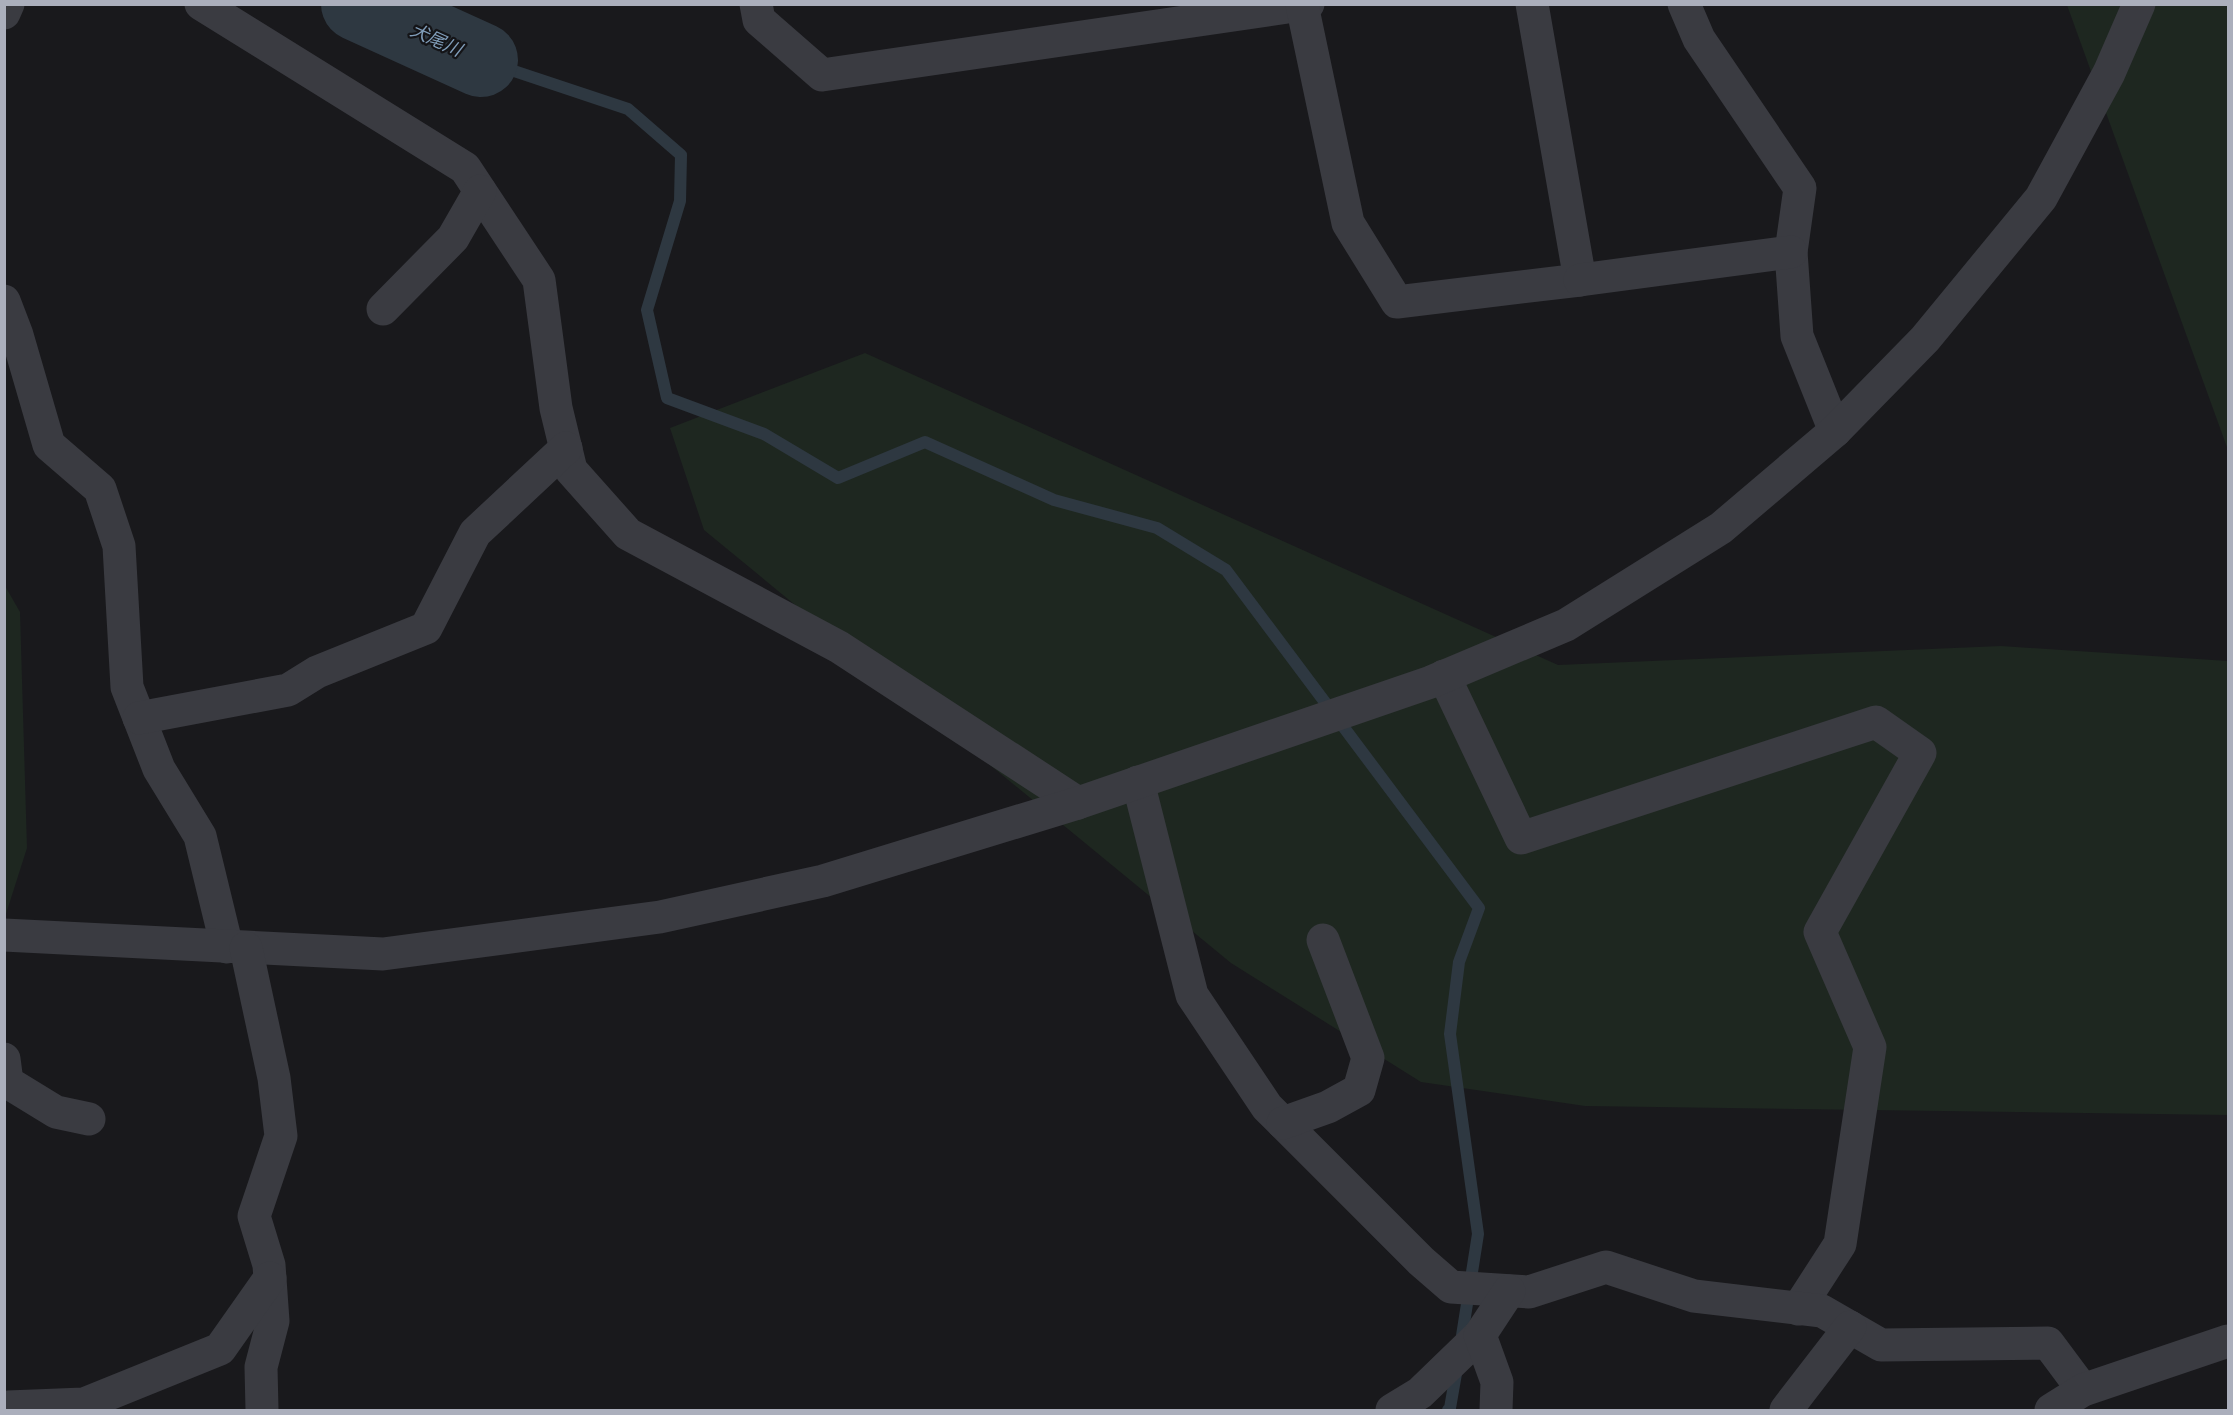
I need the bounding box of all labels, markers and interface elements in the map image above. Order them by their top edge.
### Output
water label: 犬尾川 [407,18,467,62]

